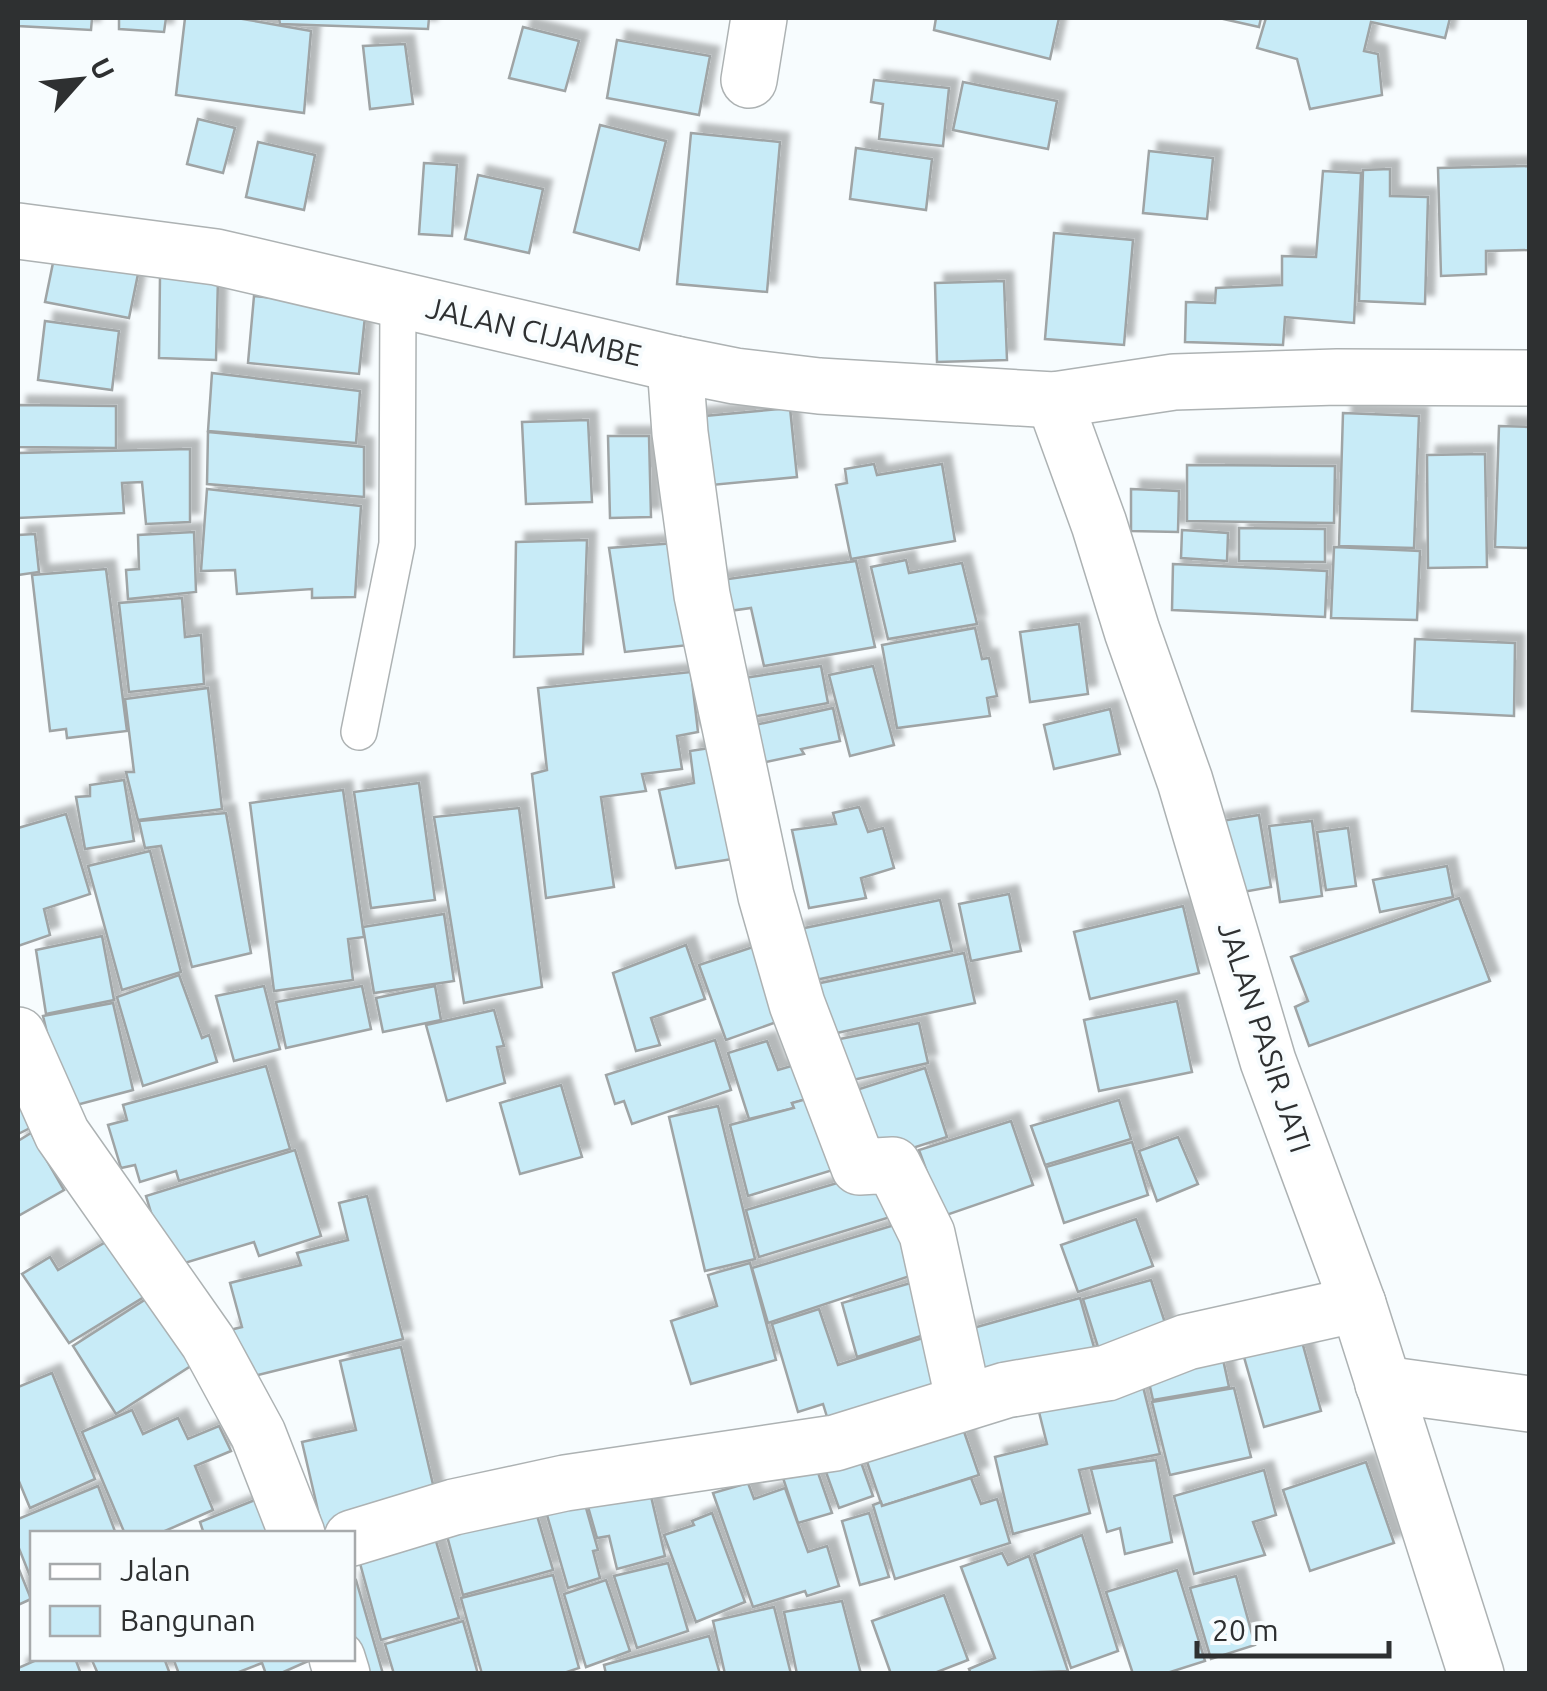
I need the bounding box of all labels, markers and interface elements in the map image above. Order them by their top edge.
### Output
north arrow [30,30,130,130]
text: U [84,53,121,84]
street label: JALAN CIJAMBE [423,290,645,372]
street label: JALAN PASIR JATI [1212,917,1318,1157]
legend [30,1531,355,1661]
text: Jalan [120,1553,191,1587]
scale bar [1197,1596,1390,1658]
text: Bangunan [120,1603,256,1637]
text: 20 m [1212,1613,1279,1647]

